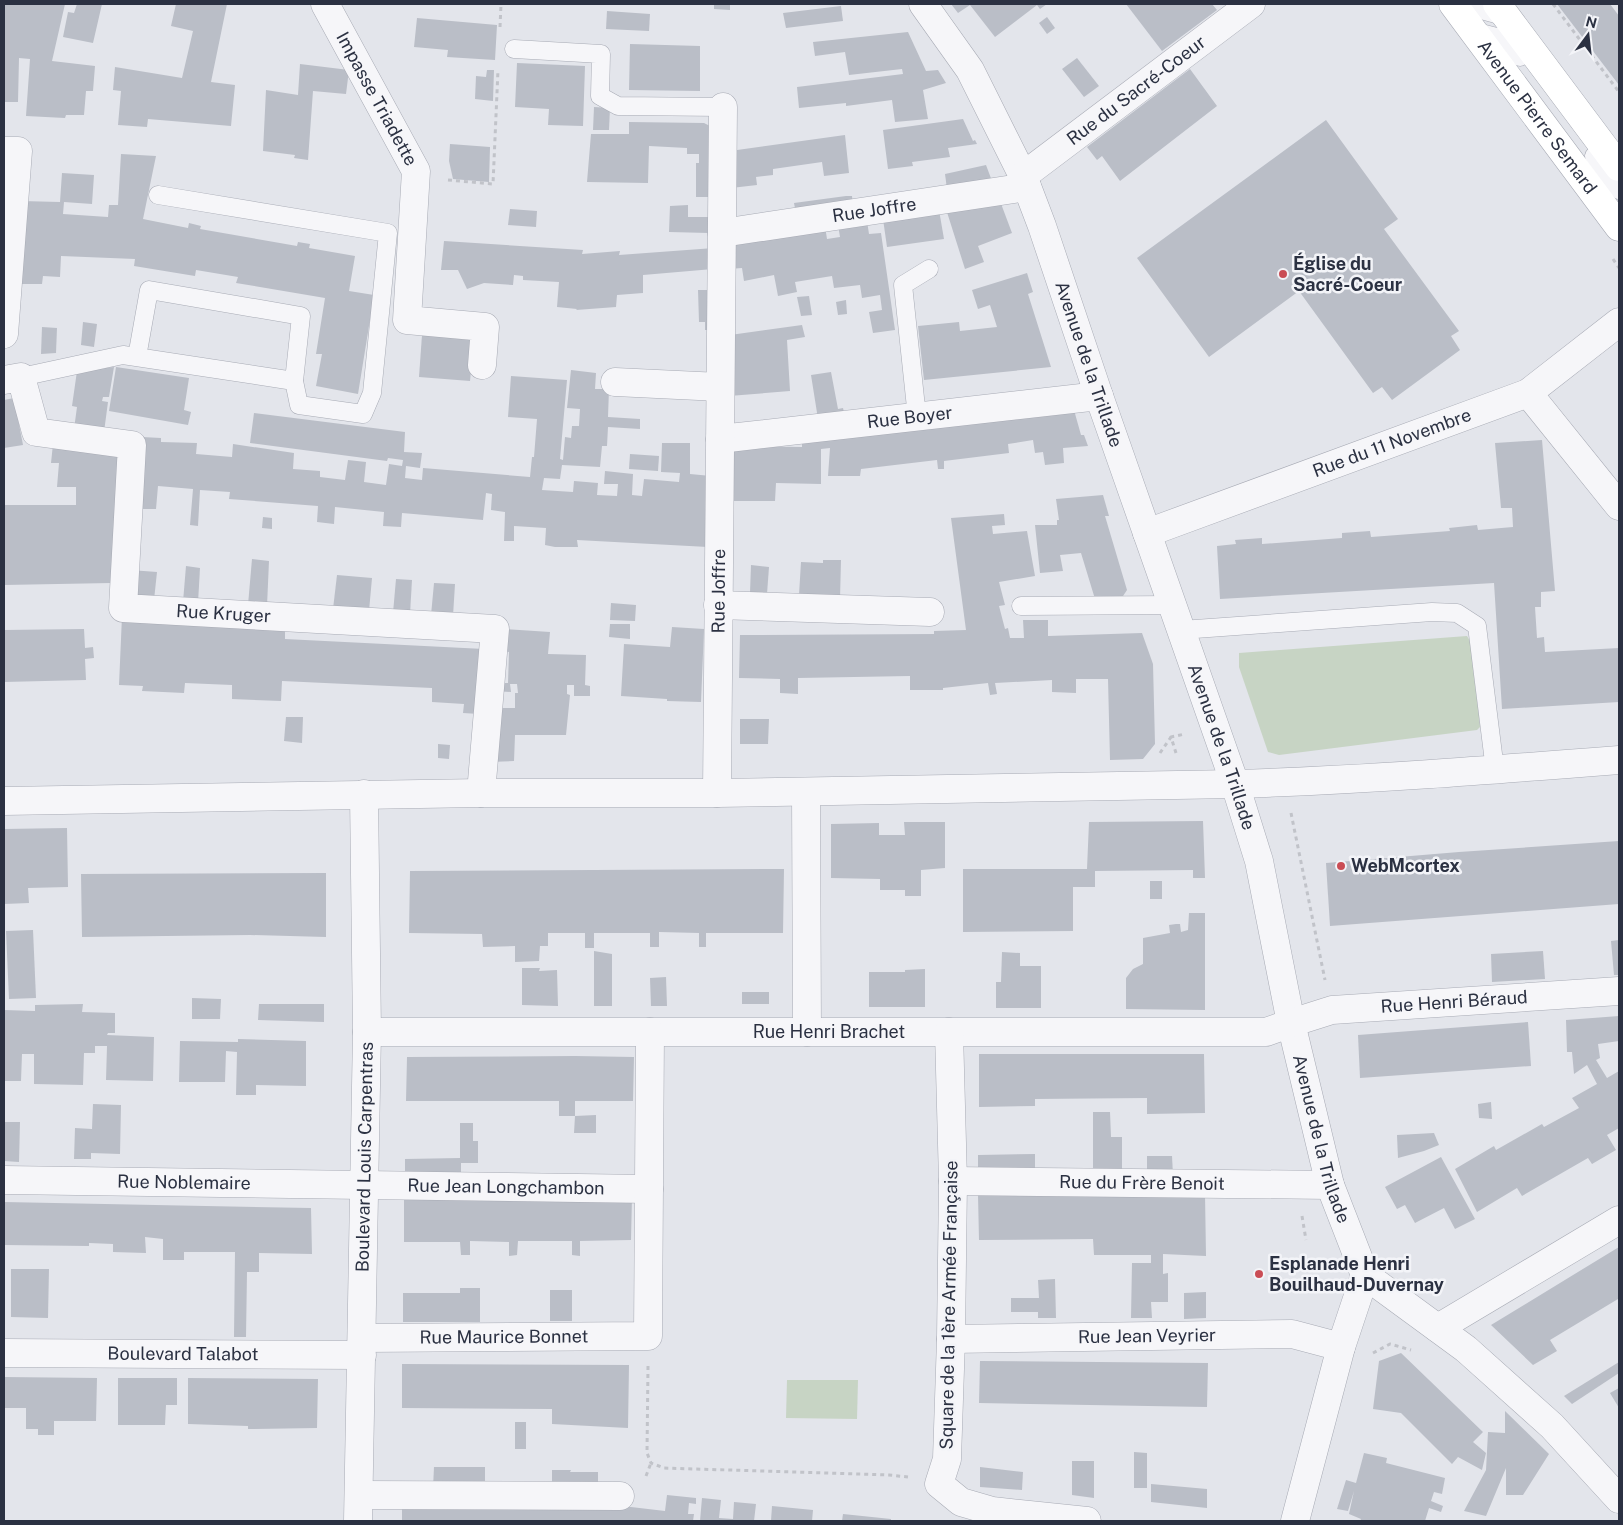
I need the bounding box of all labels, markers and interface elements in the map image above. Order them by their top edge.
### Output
north arrow [1563,10,1613,60]
text: N [1584,13,1599,32]
street label: Impasse Triadette [332,28,422,169]
street label: Rue du Sacré-Coeur [1063,31,1210,149]
street label: Avenue Pierre Semard [1474,36,1602,198]
street label: Rue Joffre [831,193,918,226]
place label: Église du Sacré-Coeur [1293,252,1403,295]
marker: Église du Sacré-Coeur [1277,268,1289,280]
street label: Avenue de la Trillade [1051,278,1127,450]
street label: Rue Boyer [866,402,954,432]
street label: Rue du 11 Novembre [1310,404,1474,481]
street label: Rue Joffre [707,549,729,633]
street label: Rue Kruger [176,600,271,626]
street label: Avenue de la Trillade [1184,661,1260,832]
place label: WebMcortex [1351,855,1460,876]
marker: WebMcortex [1335,860,1347,872]
street label: Rue Henri Béraud [1380,986,1528,1017]
street label: Rue Henri Brachet [753,1021,905,1042]
street label: Boulevard Louis Carpentras [352,1042,377,1272]
street label: Avenue de la Trillade [1289,1052,1355,1226]
street label: Square de la 1ère Armée Française [935,1160,962,1450]
street label: Rue Noblemaire [117,1171,251,1193]
street label: Rue du Frère Benoit [1059,1171,1225,1194]
street label: Rue Jean Longchambon [407,1175,605,1198]
place label: Esplanade Henri Bouilhaud-Duvernay [1269,1253,1444,1295]
marker: Esplanade Henri Bouilhaud-Duvernay [1253,1268,1265,1280]
street label: Rue Jean Veyrier [1078,1324,1216,1347]
street label: Rue Maurice Bonnet [419,1325,589,1348]
street label: Boulevard Talabot [107,1343,259,1364]

